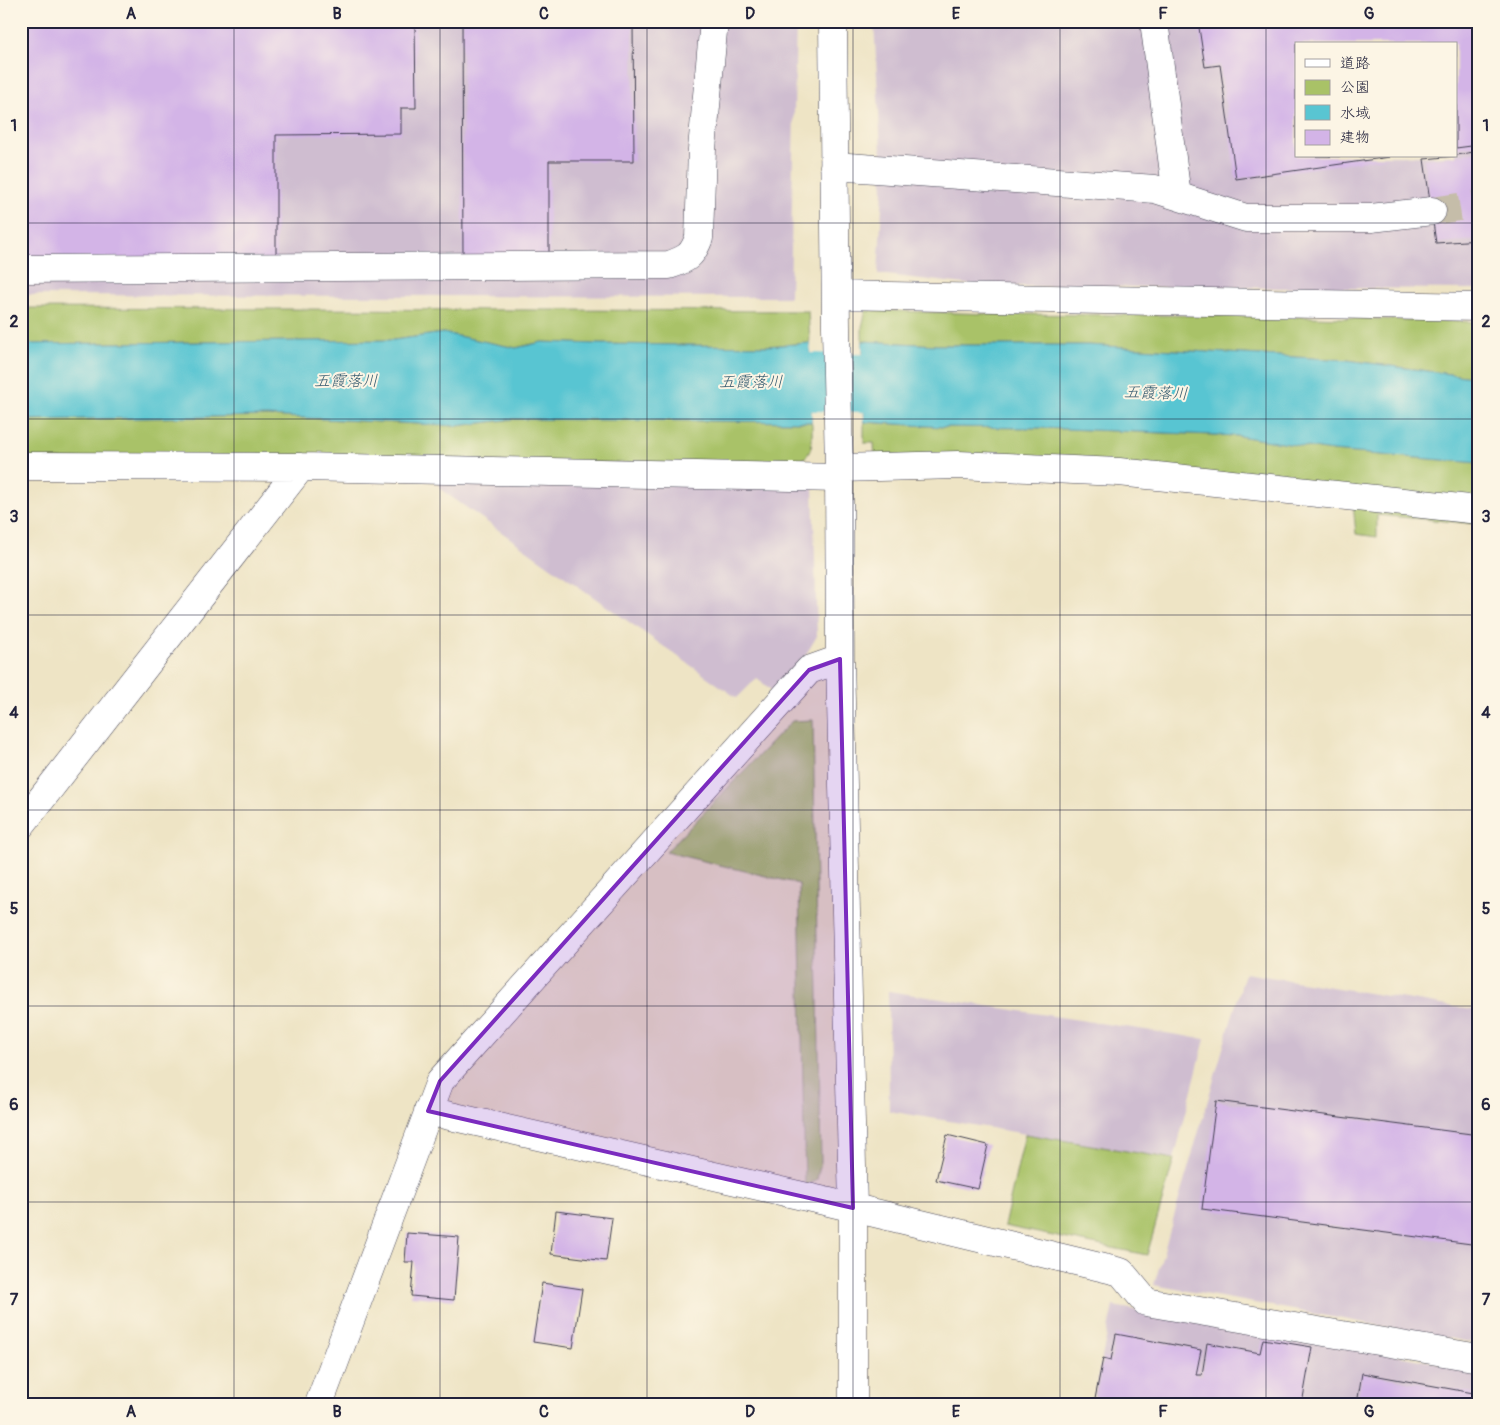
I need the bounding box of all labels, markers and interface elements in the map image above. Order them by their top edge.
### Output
text: A [126,4,137,24]
text: B [332,4,342,24]
text: C [539,4,549,24]
text: D [745,4,755,24]
text: E [952,4,961,24]
text: F [1158,4,1168,24]
text: G [1364,4,1375,24]
legend [1295,42,1458,158]
text: 道路 [1340,54,1370,73]
text: 公園 [1340,78,1370,97]
text: 水域 [1340,104,1370,123]
text: 1 [11,116,17,136]
text: 1 [1483,116,1489,136]
text: 建物 [1340,128,1370,147]
text: 2 [10,312,19,332]
text: 2 [1482,312,1491,332]
water label: 五霞落川 [314,371,378,391]
water label: 五霞落川 [719,372,783,392]
water label: 五霞落川 [1124,382,1188,404]
text: 3 [10,507,19,527]
text: 3 [1482,507,1491,527]
text: 4 [9,703,19,723]
text: 4 [1481,703,1491,723]
text: 5 [10,899,19,919]
text: 5 [1482,899,1491,919]
text: 6 [9,1095,19,1115]
text: 6 [1481,1095,1491,1115]
text: 7 [10,1290,19,1310]
text: 7 [1482,1290,1491,1310]
text: A [126,1402,137,1422]
text: B [332,1402,342,1422]
text: C [539,1402,549,1422]
text: D [745,1402,755,1422]
text: E [952,1402,961,1422]
text: F [1158,1402,1168,1422]
text: G [1364,1402,1375,1422]

